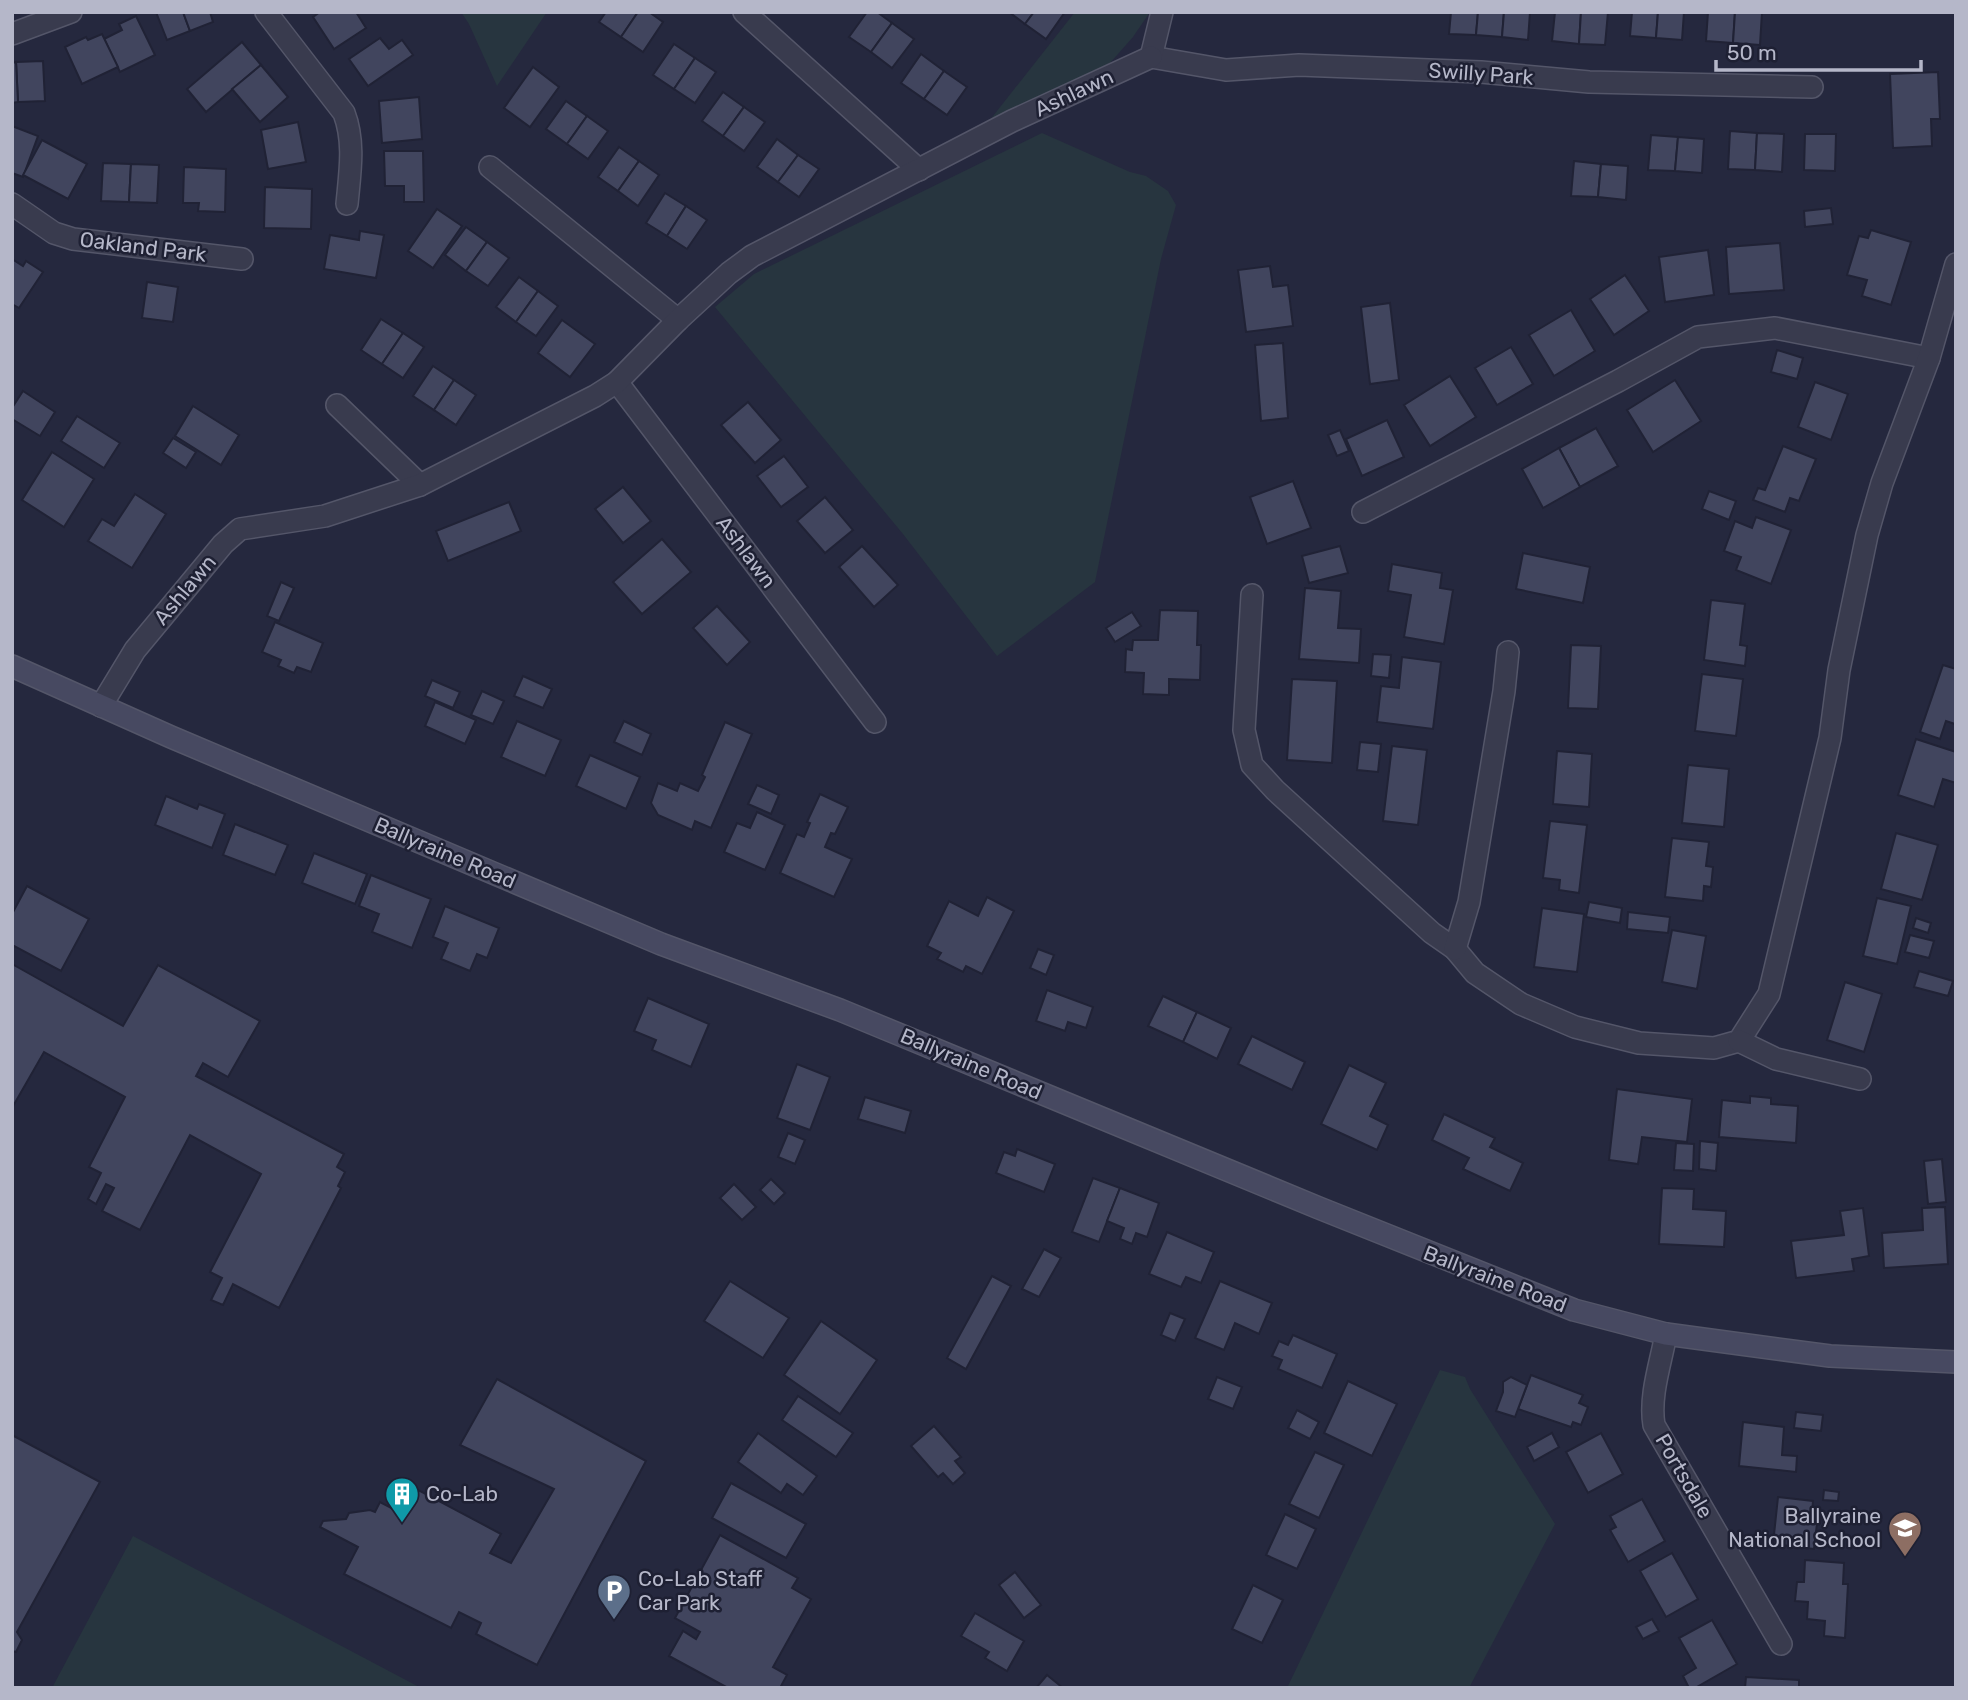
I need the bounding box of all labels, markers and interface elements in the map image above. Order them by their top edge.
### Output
scale bar [1716,28,1921,72]
text: 50 m [1727,40,1777,65]
street label: Swilly Park [1428,57,1534,90]
street label: Ashlawn [1031,64,1117,122]
street label: Oakland Park [78,226,208,267]
street label: Ashlawn [711,511,782,593]
street label: Ashlawn [148,550,221,630]
street label: Ballyraine Road [371,811,520,894]
street label: Ballyraine Road [897,1022,1046,1105]
street label: Ballyraine Road [1420,1240,1570,1317]
street label: Portsdale [1650,1429,1719,1522]
building icon: Co-Lab [383,1475,421,1524]
place label: Co-Lab [426,1481,498,1506]
place label: Ballyraine National School [1728,1503,1881,1552]
school or university icon: Ballyraine National School [1886,1509,1924,1558]
place label: Co-Lab Staff Car Park [638,1566,763,1615]
parking icon: Co-Lab Staff Car Park [595,1572,633,1621]

